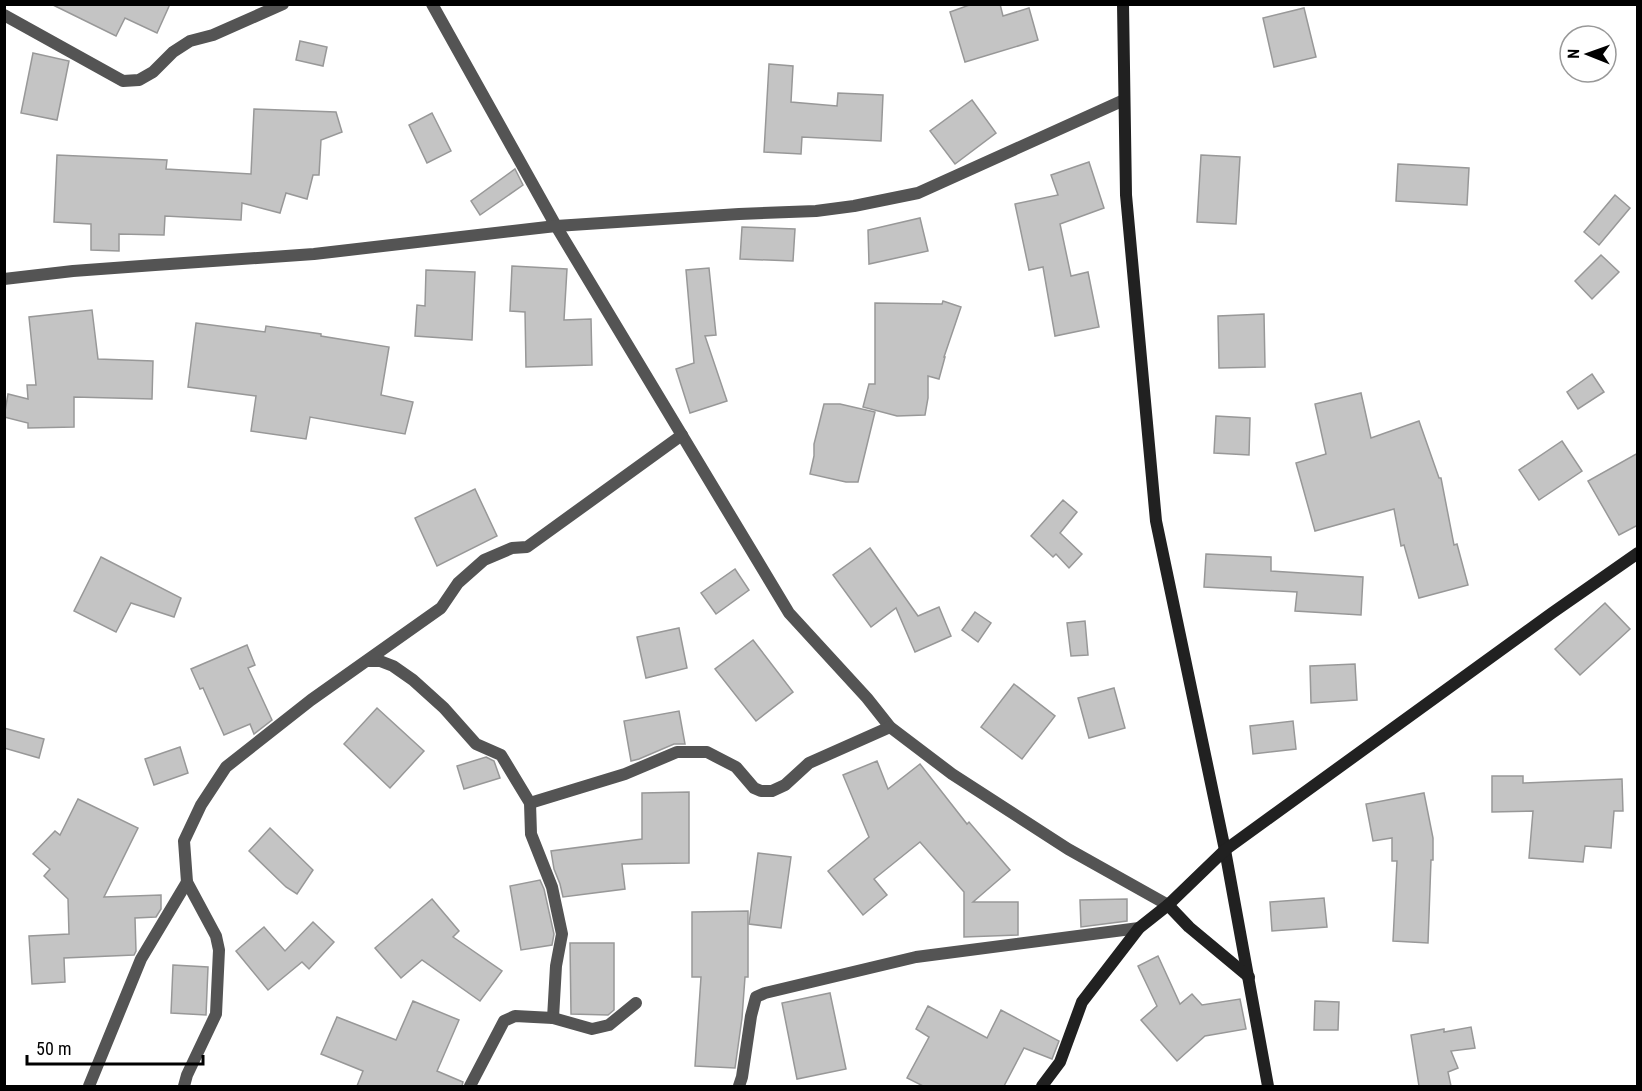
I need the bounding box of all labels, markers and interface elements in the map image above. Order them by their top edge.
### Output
north arrow [1558,24,1618,84]
text: N [1564,49,1583,59]
scale bar [27,1028,202,1066]
text: 50 m [36,1038,71,1059]

